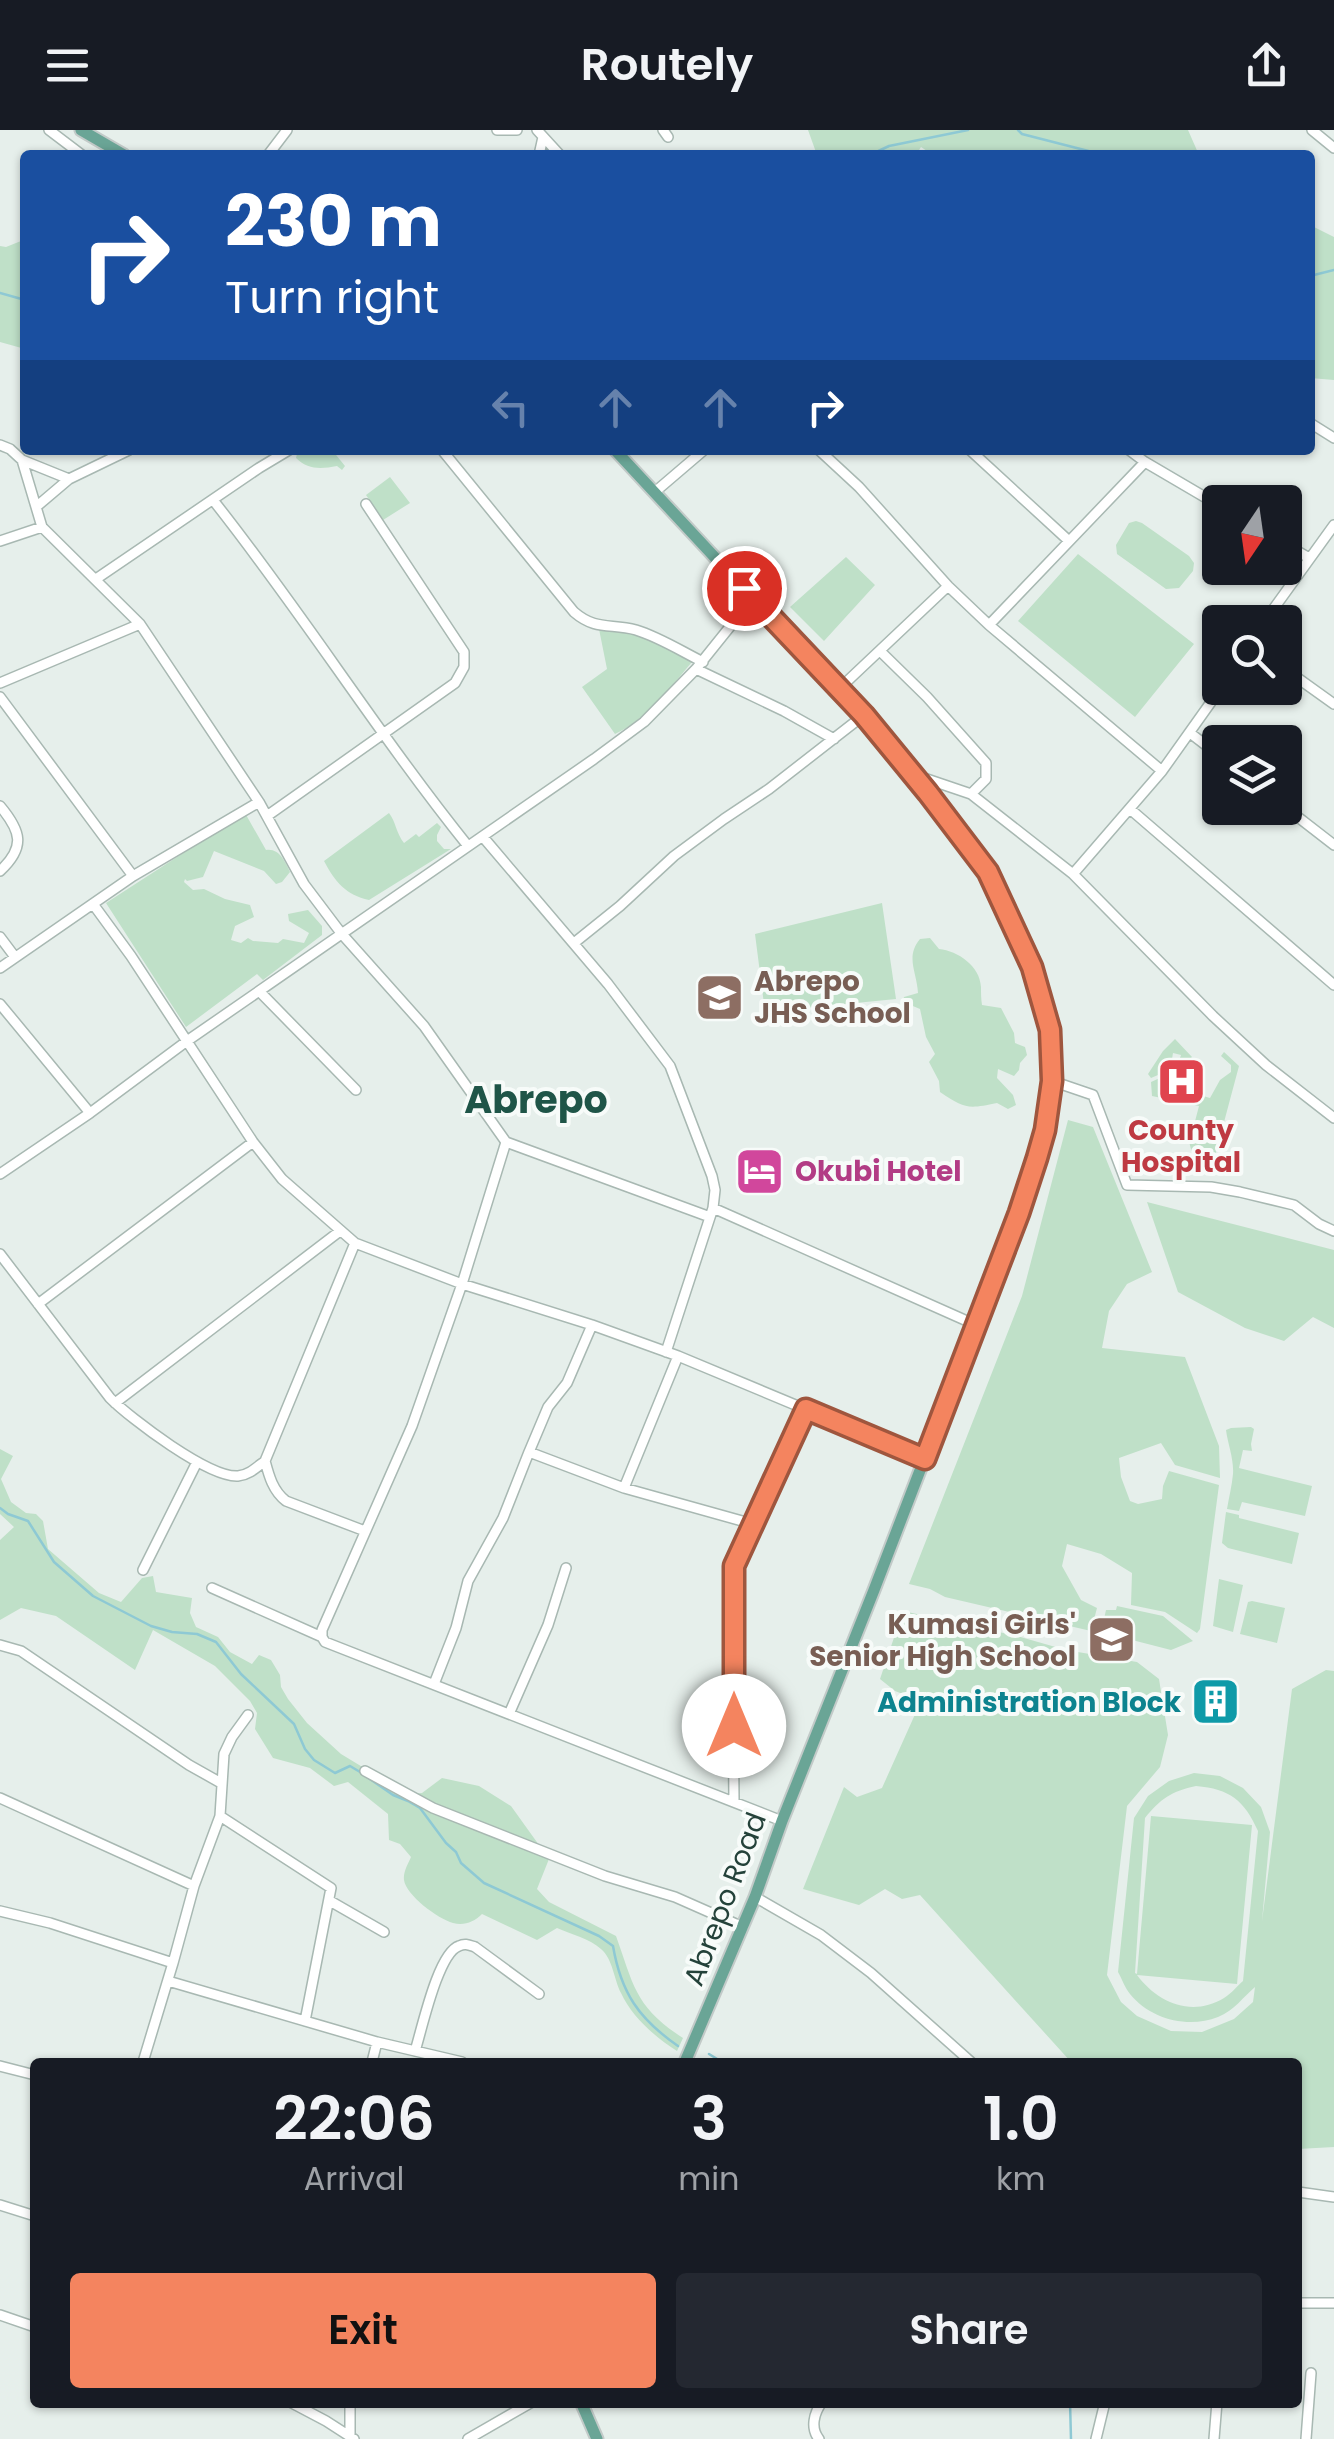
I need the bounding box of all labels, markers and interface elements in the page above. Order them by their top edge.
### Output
text: Routely [581,33,753,96]
icon: menu [40,38,95,93]
icon: share [1239,38,1294,93]
text: 230 m [225,172,442,271]
icon: right [60,190,190,320]
text: Turn right [225,266,439,329]
icon: left [483,380,538,435]
icon: ahead [588,380,643,435]
icon: ahead [693,380,748,435]
icon: right [798,380,853,435]
north arrow [1202,485,1302,585]
map controls [1202,485,1302,825]
pin [702,546,787,631]
icon: arrive [717,561,772,616]
button: search [1202,605,1302,705]
button: layers [1202,725,1302,825]
place label: Abrepo JHS School [754,962,911,1033]
school or university icon: Abrepo JHS School [693,971,745,1023]
hospital icon: County Hospital [1155,1056,1207,1108]
district label: Abrepo [464,1073,608,1126]
place label: County Hospital [1121,1111,1241,1182]
hotel icon: Okubi Hotel [734,1145,786,1197]
place label: Okubi Hotel [795,1152,962,1191]
place label: Kumasi Girls' Senior High School [809,1605,1076,1676]
school or university icon: Kumasi Girls' Senior High School [1085,1614,1137,1666]
position arrow [682,1674,786,1778]
building icon: Administration Block [1190,1676,1242,1728]
place label: Administration Block [877,1683,1182,1722]
street label: Abrepo Road [674,1807,776,1991]
text: 22:06 [273,2077,435,2161]
text: 3 [691,2077,727,2161]
text: 1.0 [983,2077,1059,2161]
text: Arrival [304,2156,404,2201]
text: min [678,2156,740,2201]
text: km [996,2156,1045,2201]
button: Exit [70,2273,656,2388]
button: Share [676,2273,1262,2388]

